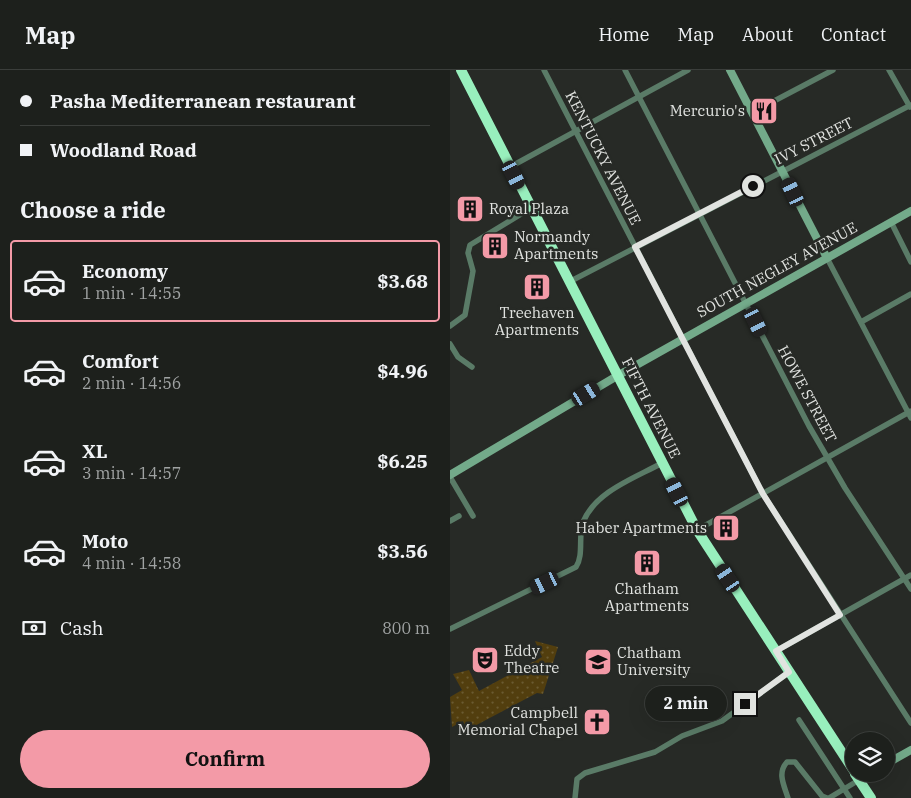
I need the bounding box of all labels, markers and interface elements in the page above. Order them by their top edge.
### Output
text: Map [25,19,75,51]
text: Home [598,23,650,46]
text: Map [678,23,714,46]
text: About [742,23,793,46]
text: Contact [821,23,886,46]
street label: KENTUCKY AVENUE [562,88,645,228]
text: Pasha Mediterranean restaurant [50,89,356,113]
restaurant icon: Mercurio's [749,96,779,126]
place label: Mercurio's [670,101,745,120]
street label: IVY STREET [771,113,856,168]
text: Woodland Road [50,138,197,162]
car [500,158,527,192]
route start [742,175,764,197]
car [779,175,806,209]
building icon: Royal Plaza [455,194,485,224]
text: Choose a ride [20,195,166,224]
place label: Royal Plaza [489,199,569,218]
street label: SOUTH NEGLEY AVENUE [693,218,860,322]
place label: Normandy Apartments [514,227,598,263]
building icon: Normandy Apartments [480,231,510,261]
icon: car [22,259,67,304]
text: Economy [82,259,168,283]
text: $3.68 [377,269,428,293]
building icon: Treehaven Apartments [522,272,552,302]
text: 1 min · 14:55 [82,283,181,303]
place label: Treehaven Apartments [495,303,579,339]
car [742,305,769,339]
street label: HOWE STREET [774,342,841,446]
icon: car [22,349,67,394]
text: Comfort [82,349,159,373]
street label: FIFTH AVENUE [618,354,685,461]
text: $4.96 [377,359,428,383]
text: 2 min · 14:56 [82,373,181,393]
car [569,380,602,408]
icon: car [22,439,67,484]
text: XL [82,439,108,463]
text: $6.25 [377,449,428,473]
text: 3 min · 14:57 [82,463,181,483]
car [663,475,690,509]
building icon: Haber Apartments [711,513,741,543]
place label: Haber Apartments [576,518,707,537]
icon: car [22,529,67,574]
text: Moto [82,529,128,553]
text: $3.56 [377,539,428,563]
building icon: Chatham Apartments [632,548,662,578]
text: 4 min · 14:58 [82,553,181,573]
car [713,561,742,595]
car [528,570,561,596]
place label: Chatham Apartments [605,579,689,615]
icon: cash [20,614,48,642]
text: Cash [60,616,104,640]
text: 800 m [382,618,430,638]
place label: Eddy Theatre [504,641,559,677]
place label: Chatham University [617,643,690,679]
theatre icon: Eddy Theatre [470,645,500,675]
school or university icon: Chatham University [583,647,613,677]
callout: 2 min [645,686,728,722]
text: 2 min [664,693,708,713]
route end [734,693,756,715]
place label: Campbell Memorial Chapel [457,703,578,739]
church icon: Campbell Memorial Chapel [582,707,612,737]
button: Confirm [20,730,430,788]
map controls [845,732,895,782]
button: layers [845,732,895,782]

